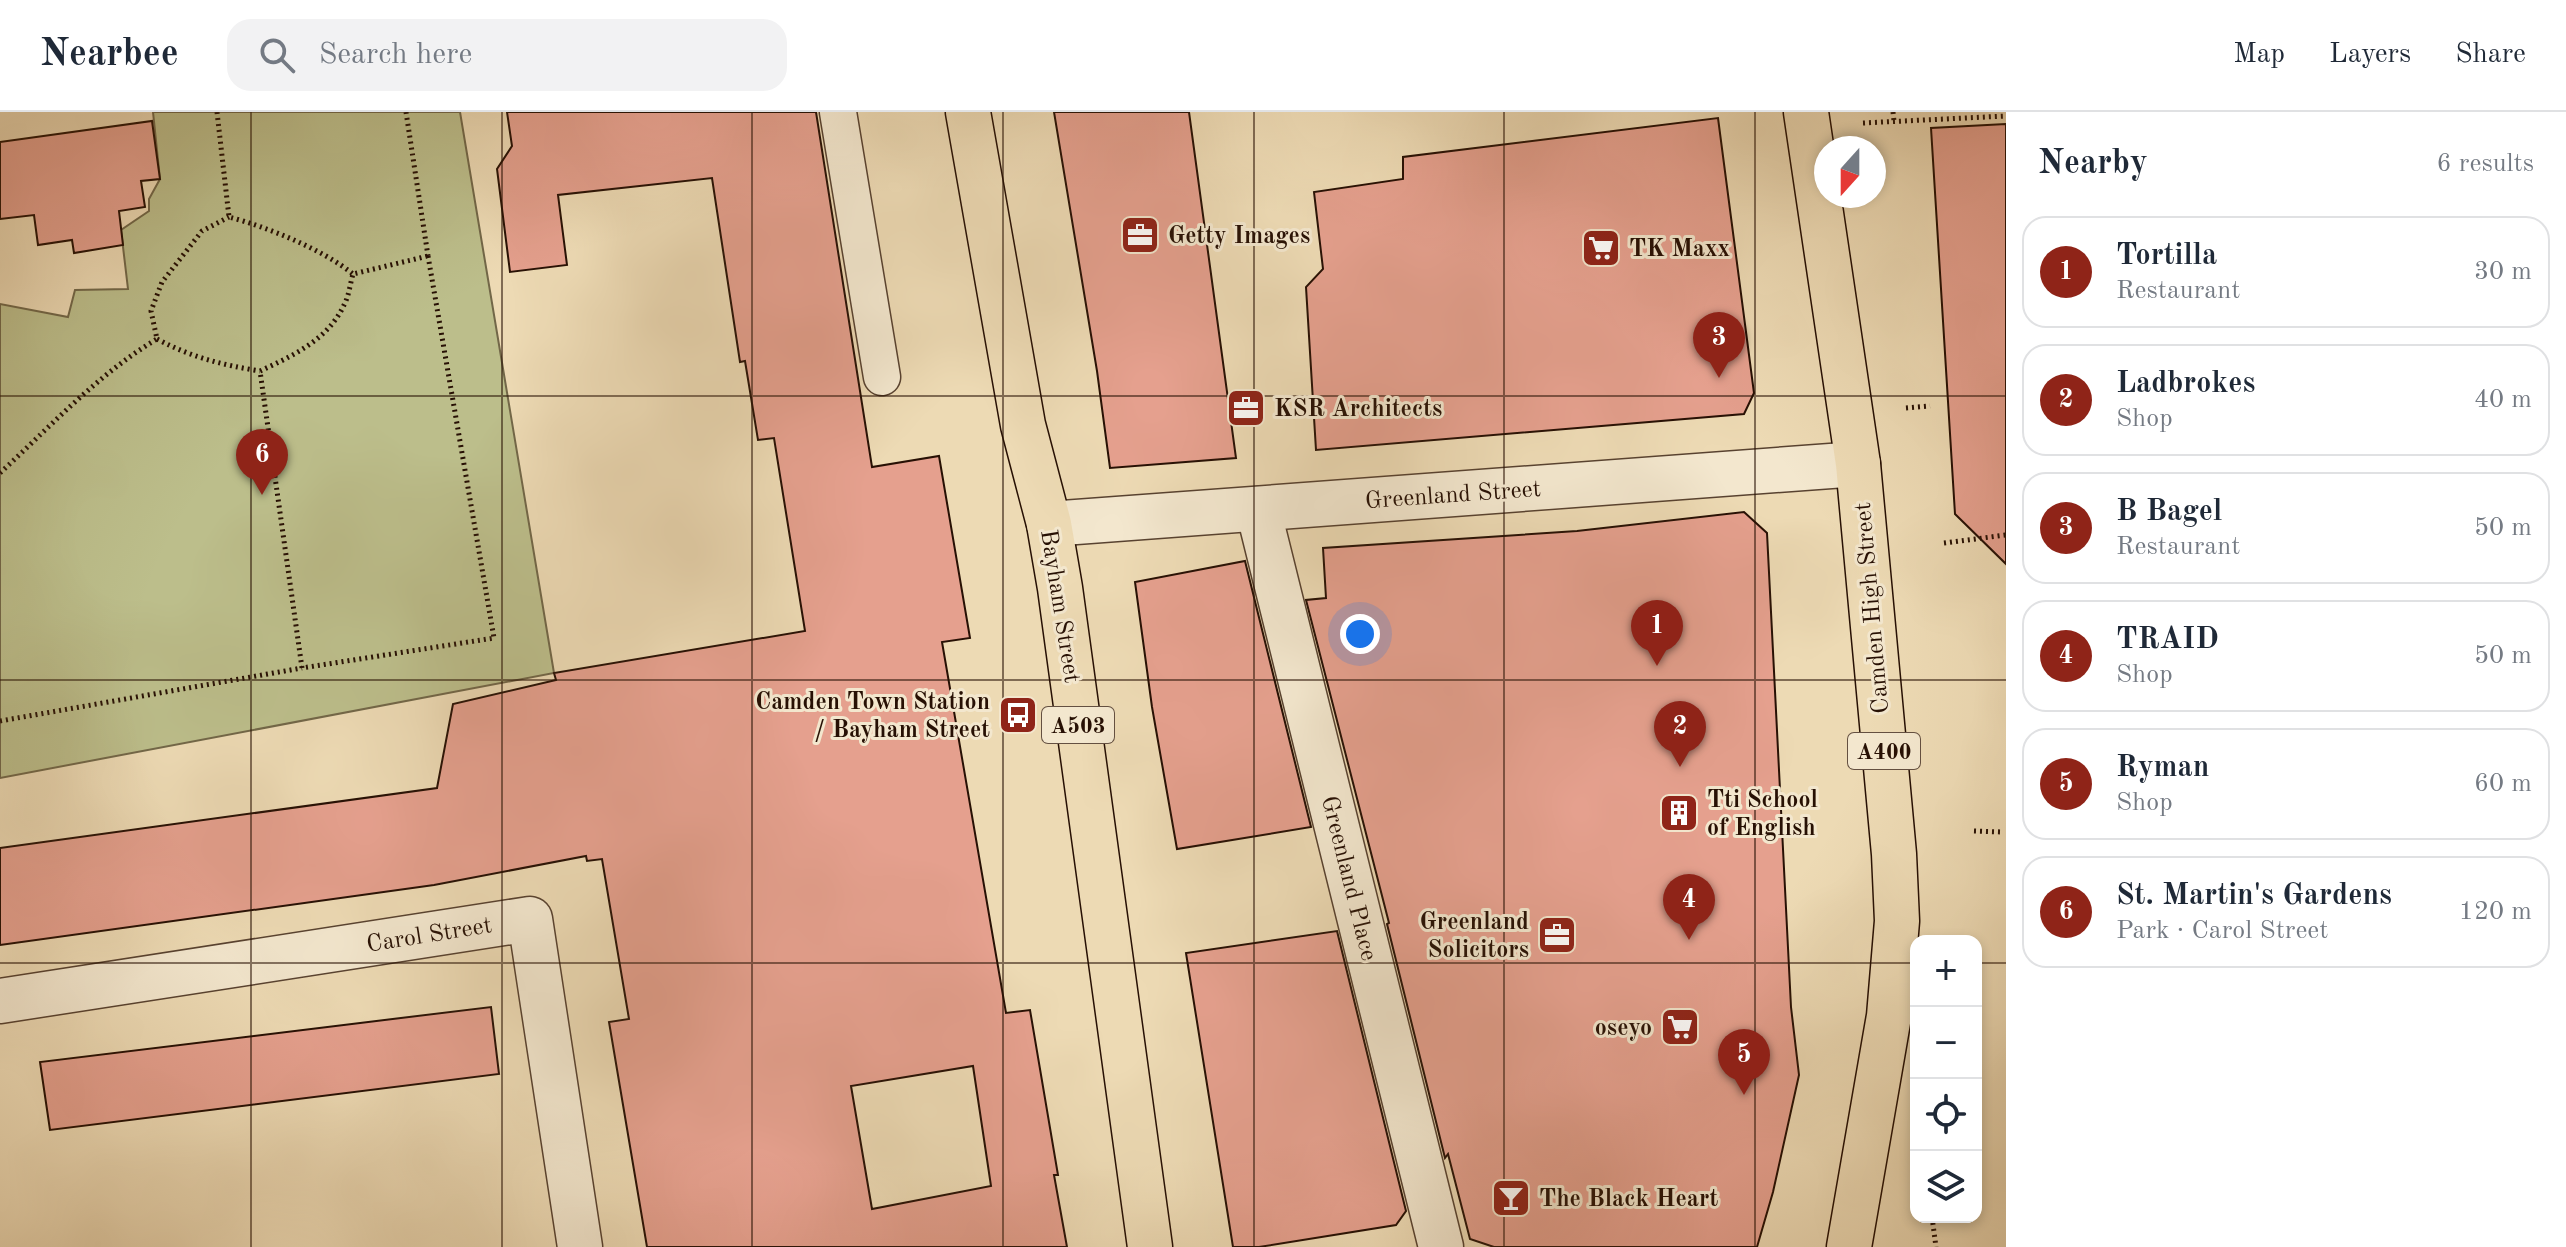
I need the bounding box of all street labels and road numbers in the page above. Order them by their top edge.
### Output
street label: Greenland Street [1364,478,1542,514]
street label: Camden High Street [1852,501,1894,714]
street label: Bayham Street [1035,528,1083,685]
road number: A503 [1042,707,1114,743]
road number: A400 [1848,733,1920,769]
street label: Greenland Place [1316,794,1380,963]
street label: Carol Street [365,914,494,958]

